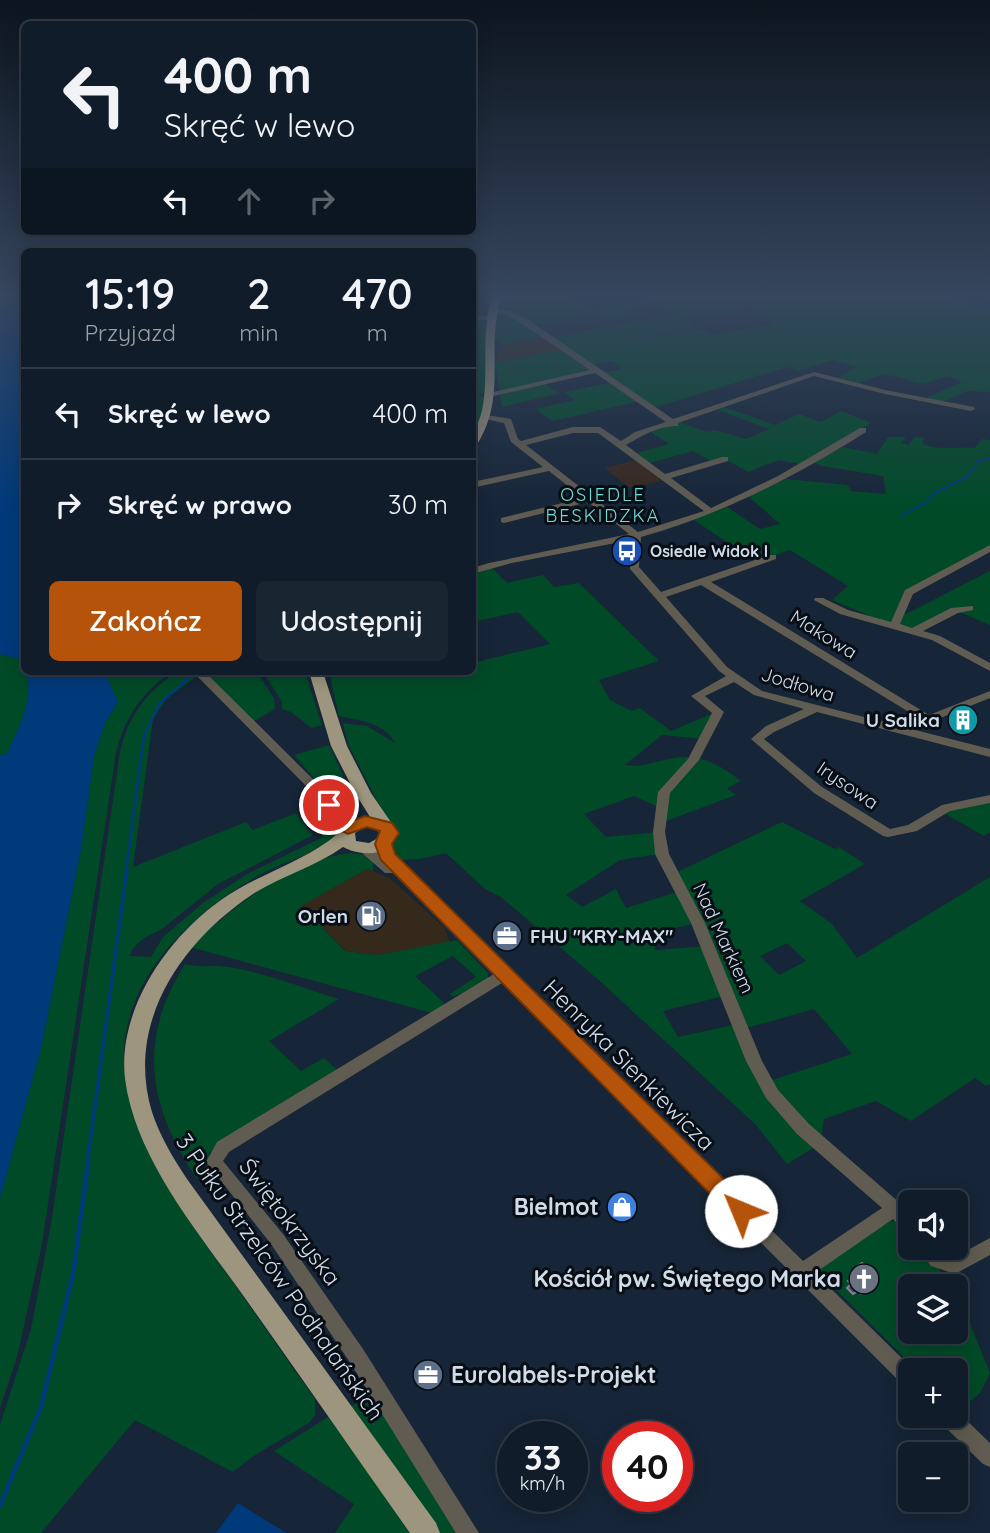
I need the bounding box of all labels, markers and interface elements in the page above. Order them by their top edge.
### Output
text: 400 m [164,44,312,105]
icon: left [49,49,140,140]
text: Skręć w lewo [164,105,355,145]
icon: left [157,182,195,220]
icon: ahead [230,182,268,220]
icon: right [303,182,341,220]
text: 15:19 [85,267,175,320]
text: 2 [247,267,271,320]
text: 470 [342,267,413,320]
text: Przyjazd [84,318,176,347]
text: min [239,318,279,347]
text: m [367,318,388,347]
icon: left [49,395,87,433]
text: Skręć w lewo [108,397,271,430]
text: 400 m [373,397,448,430]
district label: OSIEDLE BESKIDZKA [546,483,660,527]
icon: right [49,486,87,524]
text: Skręć w prawo [108,488,292,521]
text: 30 m [388,488,448,521]
bus stop icon: Osiedle Widok I [610,534,644,568]
place label: Osiedle Widok I [650,541,768,561]
button: Zakończ [49,581,242,661]
button: Udostępnij [256,581,448,661]
street label: Makowa [786,604,862,664]
street label: Jodłowa [758,661,838,707]
building icon: U Salika [946,703,980,737]
place label: U Salika [866,708,940,732]
street label: Irysowa [813,756,883,814]
pin [299,775,359,835]
icon: arrive [310,786,348,824]
street label: Nad Markiem [688,879,760,997]
fuel station icon: Orlen [354,899,388,933]
place label: Orlen [298,904,348,928]
office icon: FHU ''KRY-MAX'' [490,919,524,953]
place label: FHU ''KRY-MAX'' [530,924,673,948]
street label: Henryka Sienkiewicza [538,973,721,1156]
street label: 3 Pułku Strzelców Podhalańskich [170,1128,391,1426]
street label: Świętokrzyska [233,1152,348,1291]
position arrow [704,1174,778,1248]
shop icon: Bielmot [605,1190,639,1224]
map controls [898,1190,968,1512]
button: sound [898,1190,968,1260]
place label: Bielmot [514,1192,599,1221]
church icon: Kościół pw. Świętego Marka [847,1262,881,1296]
place label: Kościół pw. Świętego Marka [533,1264,841,1293]
button: layers [898,1274,968,1344]
office icon: Eurolabels-Projekt [411,1358,445,1392]
button: + [898,1358,968,1428]
place label: Eurolabels-Projekt [451,1360,656,1389]
speed limit sign: 40 [602,1421,693,1512]
text: 33 [524,1435,561,1479]
button: − [898,1442,968,1512]
text: km/h [520,1472,565,1495]

